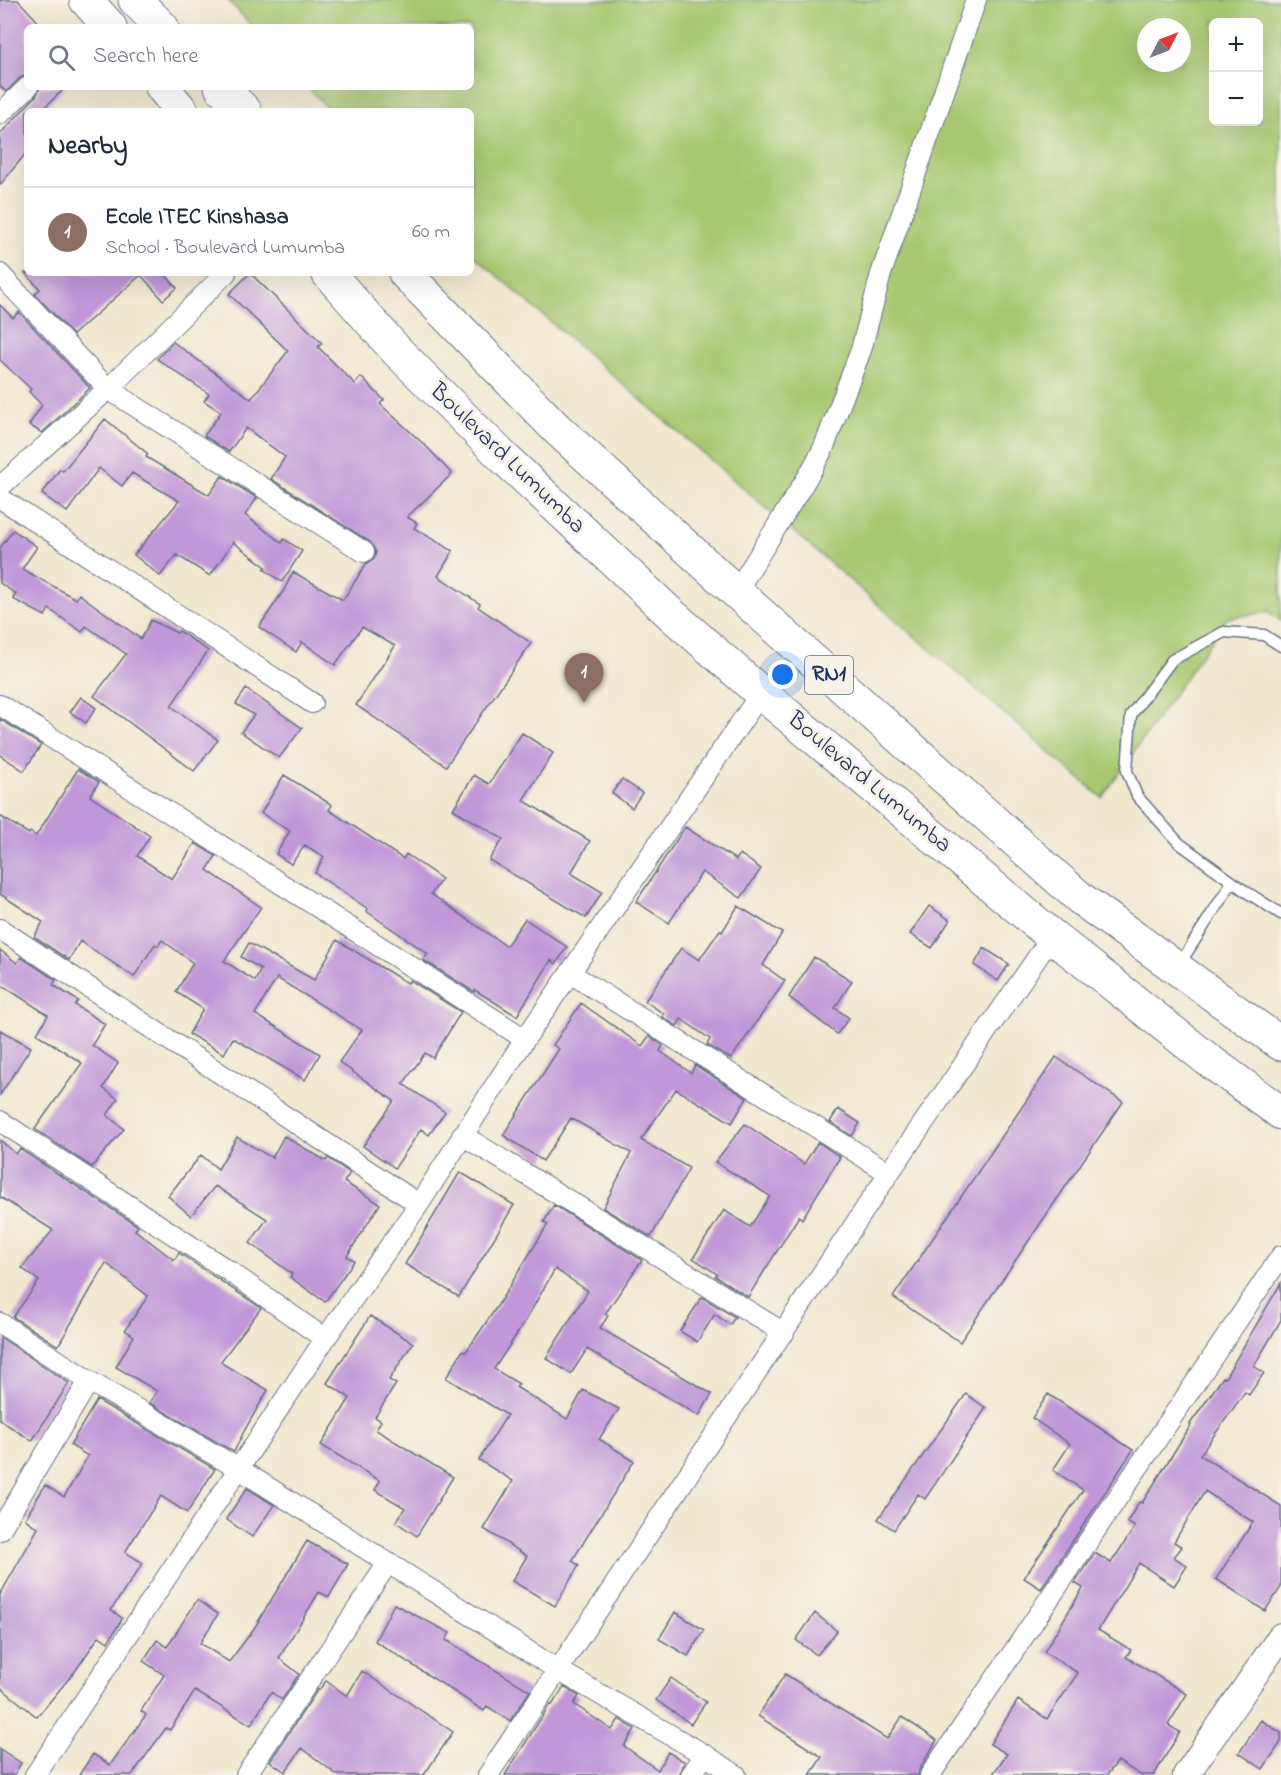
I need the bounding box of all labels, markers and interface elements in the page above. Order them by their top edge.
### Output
north arrow [1137,18,1191,72]
map controls [1209,18,1263,126]
button: + [1209,18,1263,72]
search box [24,24,474,90]
icon: search [45,41,78,74]
text: Search here [93,41,198,73]
button: − [1209,72,1263,126]
text: Nearby [48,128,127,166]
text: Ecole ITEC Kinshasa [105,202,289,234]
text: 1 [64,218,71,247]
text: 60 m [412,218,450,247]
text: School · Boulevard Lumumba [105,234,345,263]
street label: Boulevard Lumumba [420,374,593,543]
pin: 1 [564,654,604,703]
road number: RN1 [805,656,853,694]
your location [768,660,797,689]
street label: Boulevard Lumumba [778,703,959,862]

